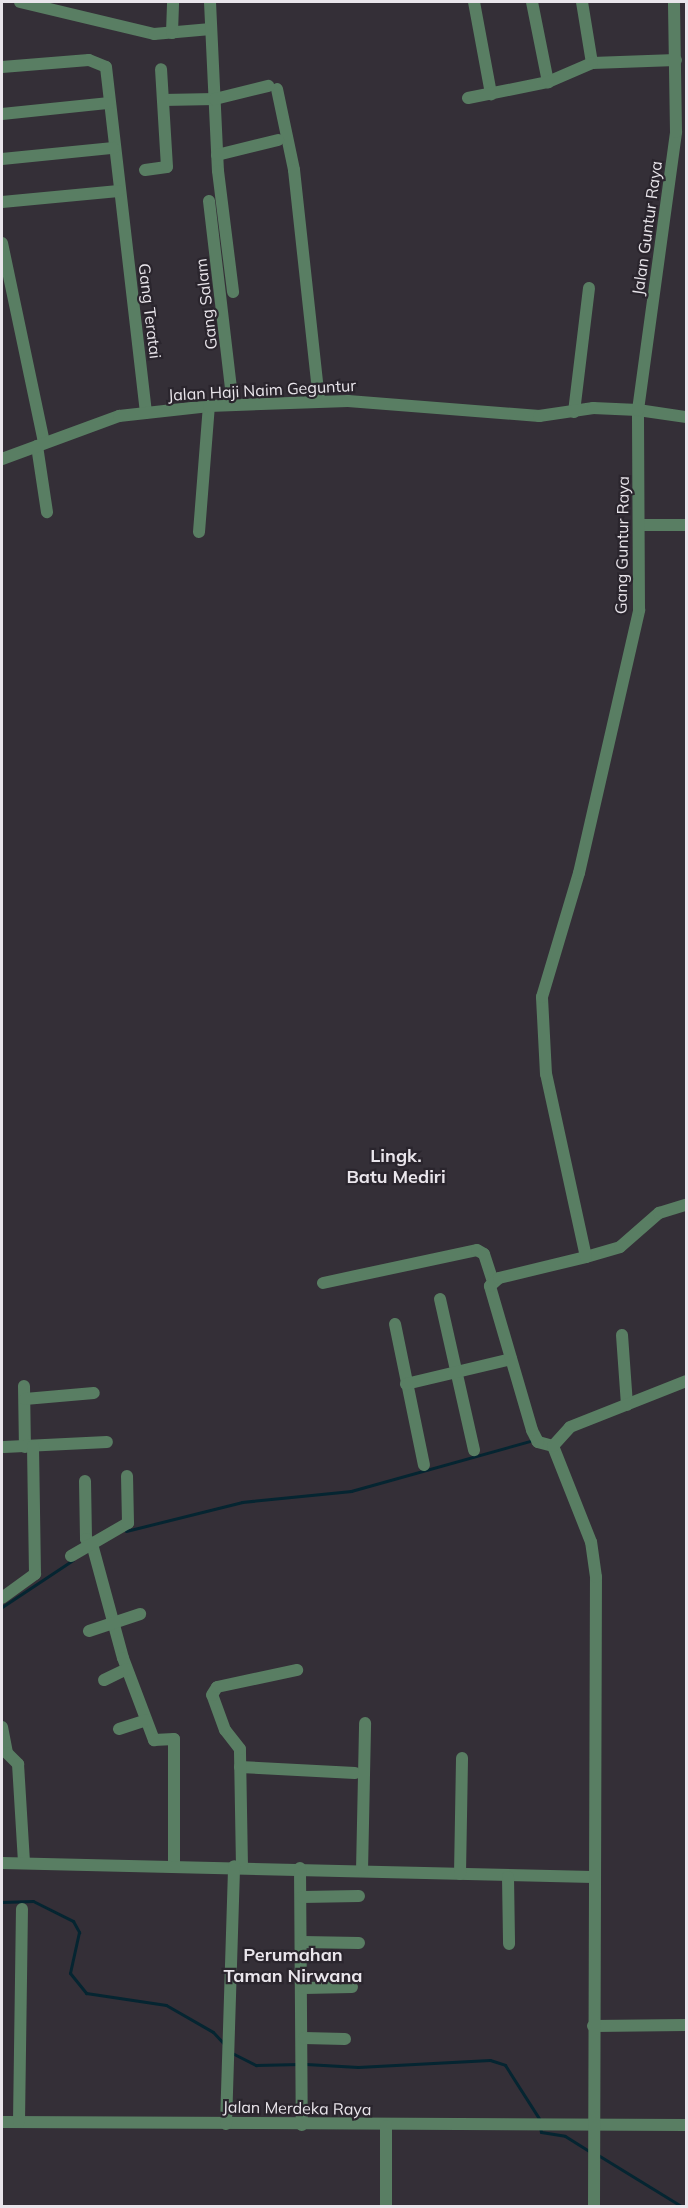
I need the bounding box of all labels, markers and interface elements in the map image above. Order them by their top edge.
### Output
street label: Jalan Guntur Raya [628,160,666,296]
street label: Gang Salam [191,257,221,351]
street label: Gang Teratai [135,262,165,360]
street label: Jalan Haji Naim Geguntur [167,375,357,405]
street label: Gang Guntur Raya [611,476,633,614]
district label: Lingk. Batu Mediri [346,1146,446,1188]
district label: Perumahan Taman Nirwana [224,1945,362,1988]
street label: Jalan Merdeka Raya [222,2097,372,2119]

